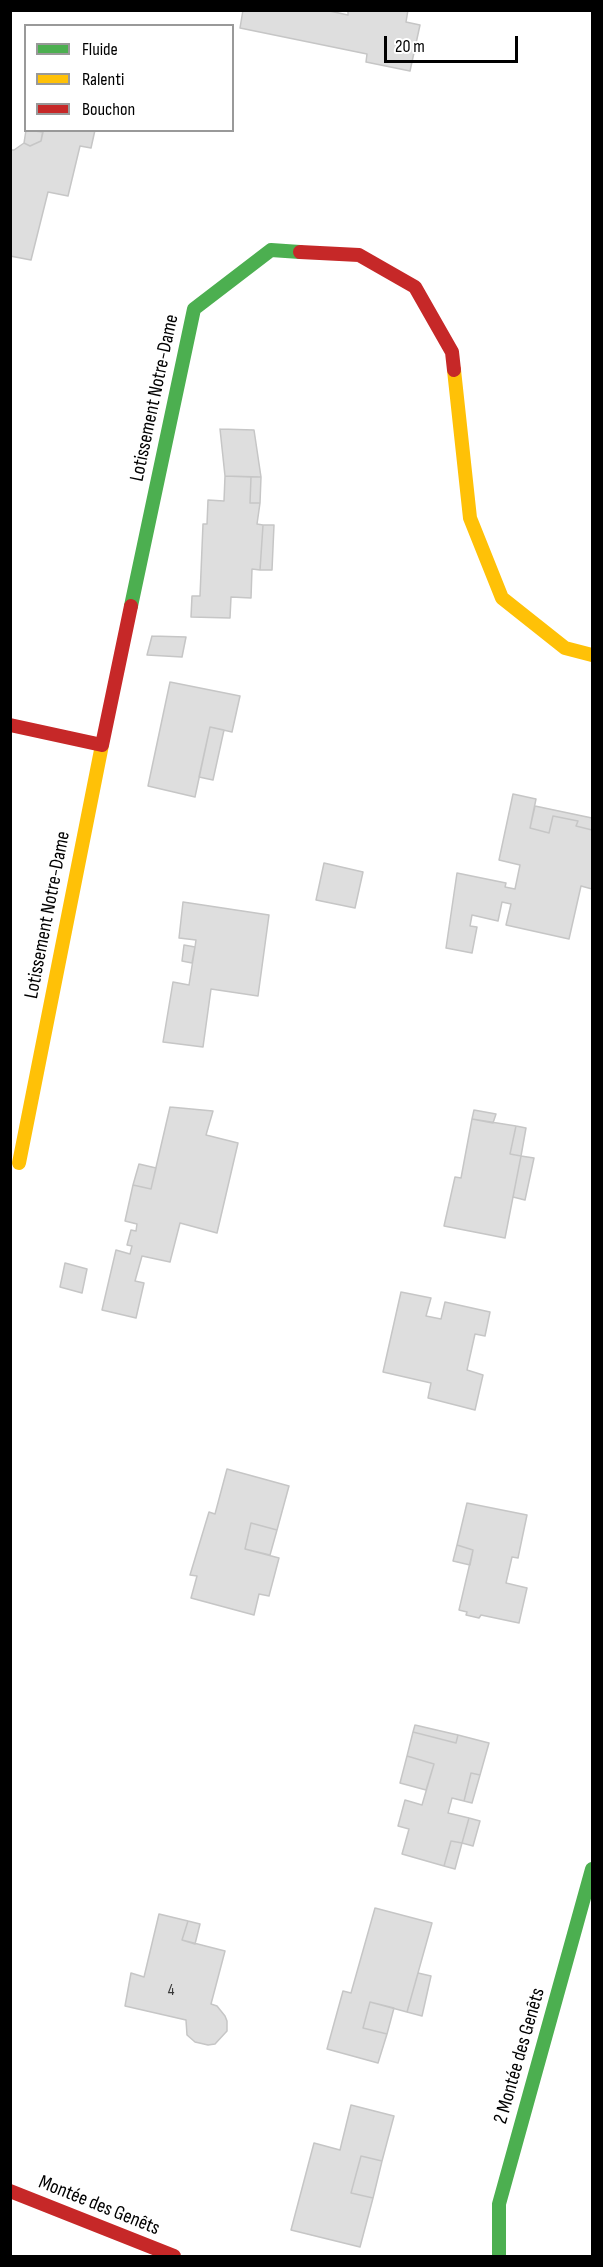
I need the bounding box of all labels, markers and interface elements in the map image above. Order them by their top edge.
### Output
legend [24,24,234,132]
scale bar [387,24,520,62]
text: 20 m [395,36,425,57]
text: Fluide [82,39,118,60]
text: Ralenti [82,69,124,90]
text: Bouchon [82,99,135,120]
street label: Lotissement Notre-Dame [126,312,184,484]
street label: Lotissement Notre-Dame [20,829,76,1001]
house number: 4 [168,1981,174,2001]
street label: 2 Montée des Genêts [489,1985,551,2127]
street label: Montée des Genêts [35,2171,163,2241]

